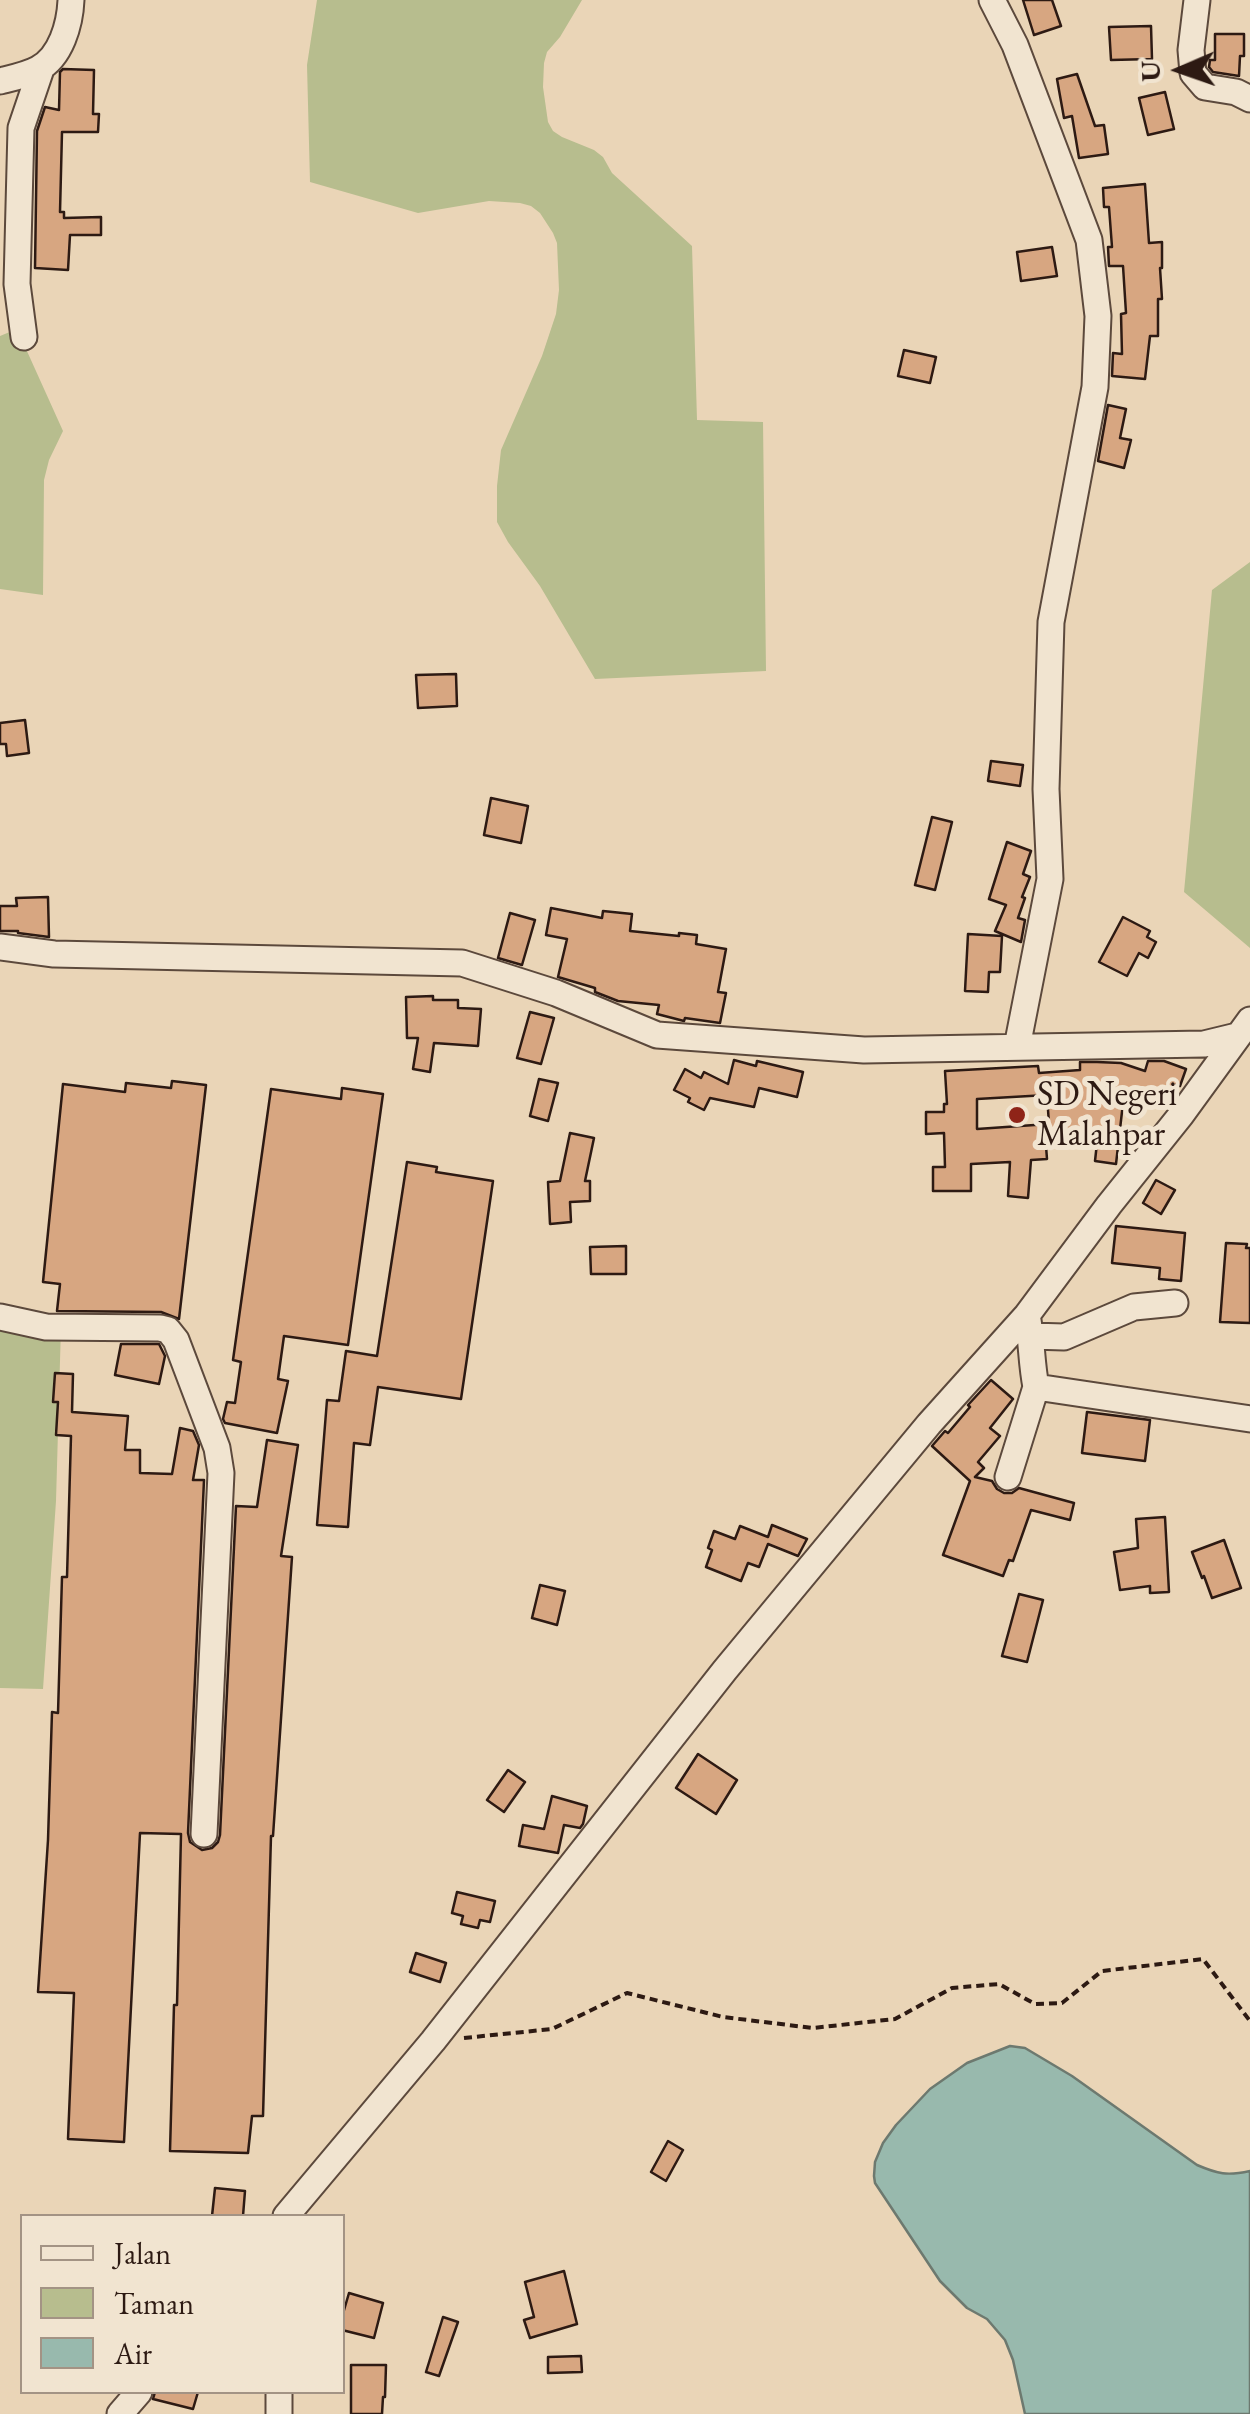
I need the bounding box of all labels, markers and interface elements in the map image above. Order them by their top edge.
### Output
north arrow [1130,20,1230,120]
text: U [1132,60,1168,82]
place label: SD Negeri Malahpar [1037,1074,1177,1156]
marker: SD Negeri Malahpar [1006,1104,1028,1126]
legend [20,2214,345,2394]
text: Jalan [114,2234,171,2273]
text: Taman [114,2284,194,2323]
text: Air [114,2334,152,2373]

